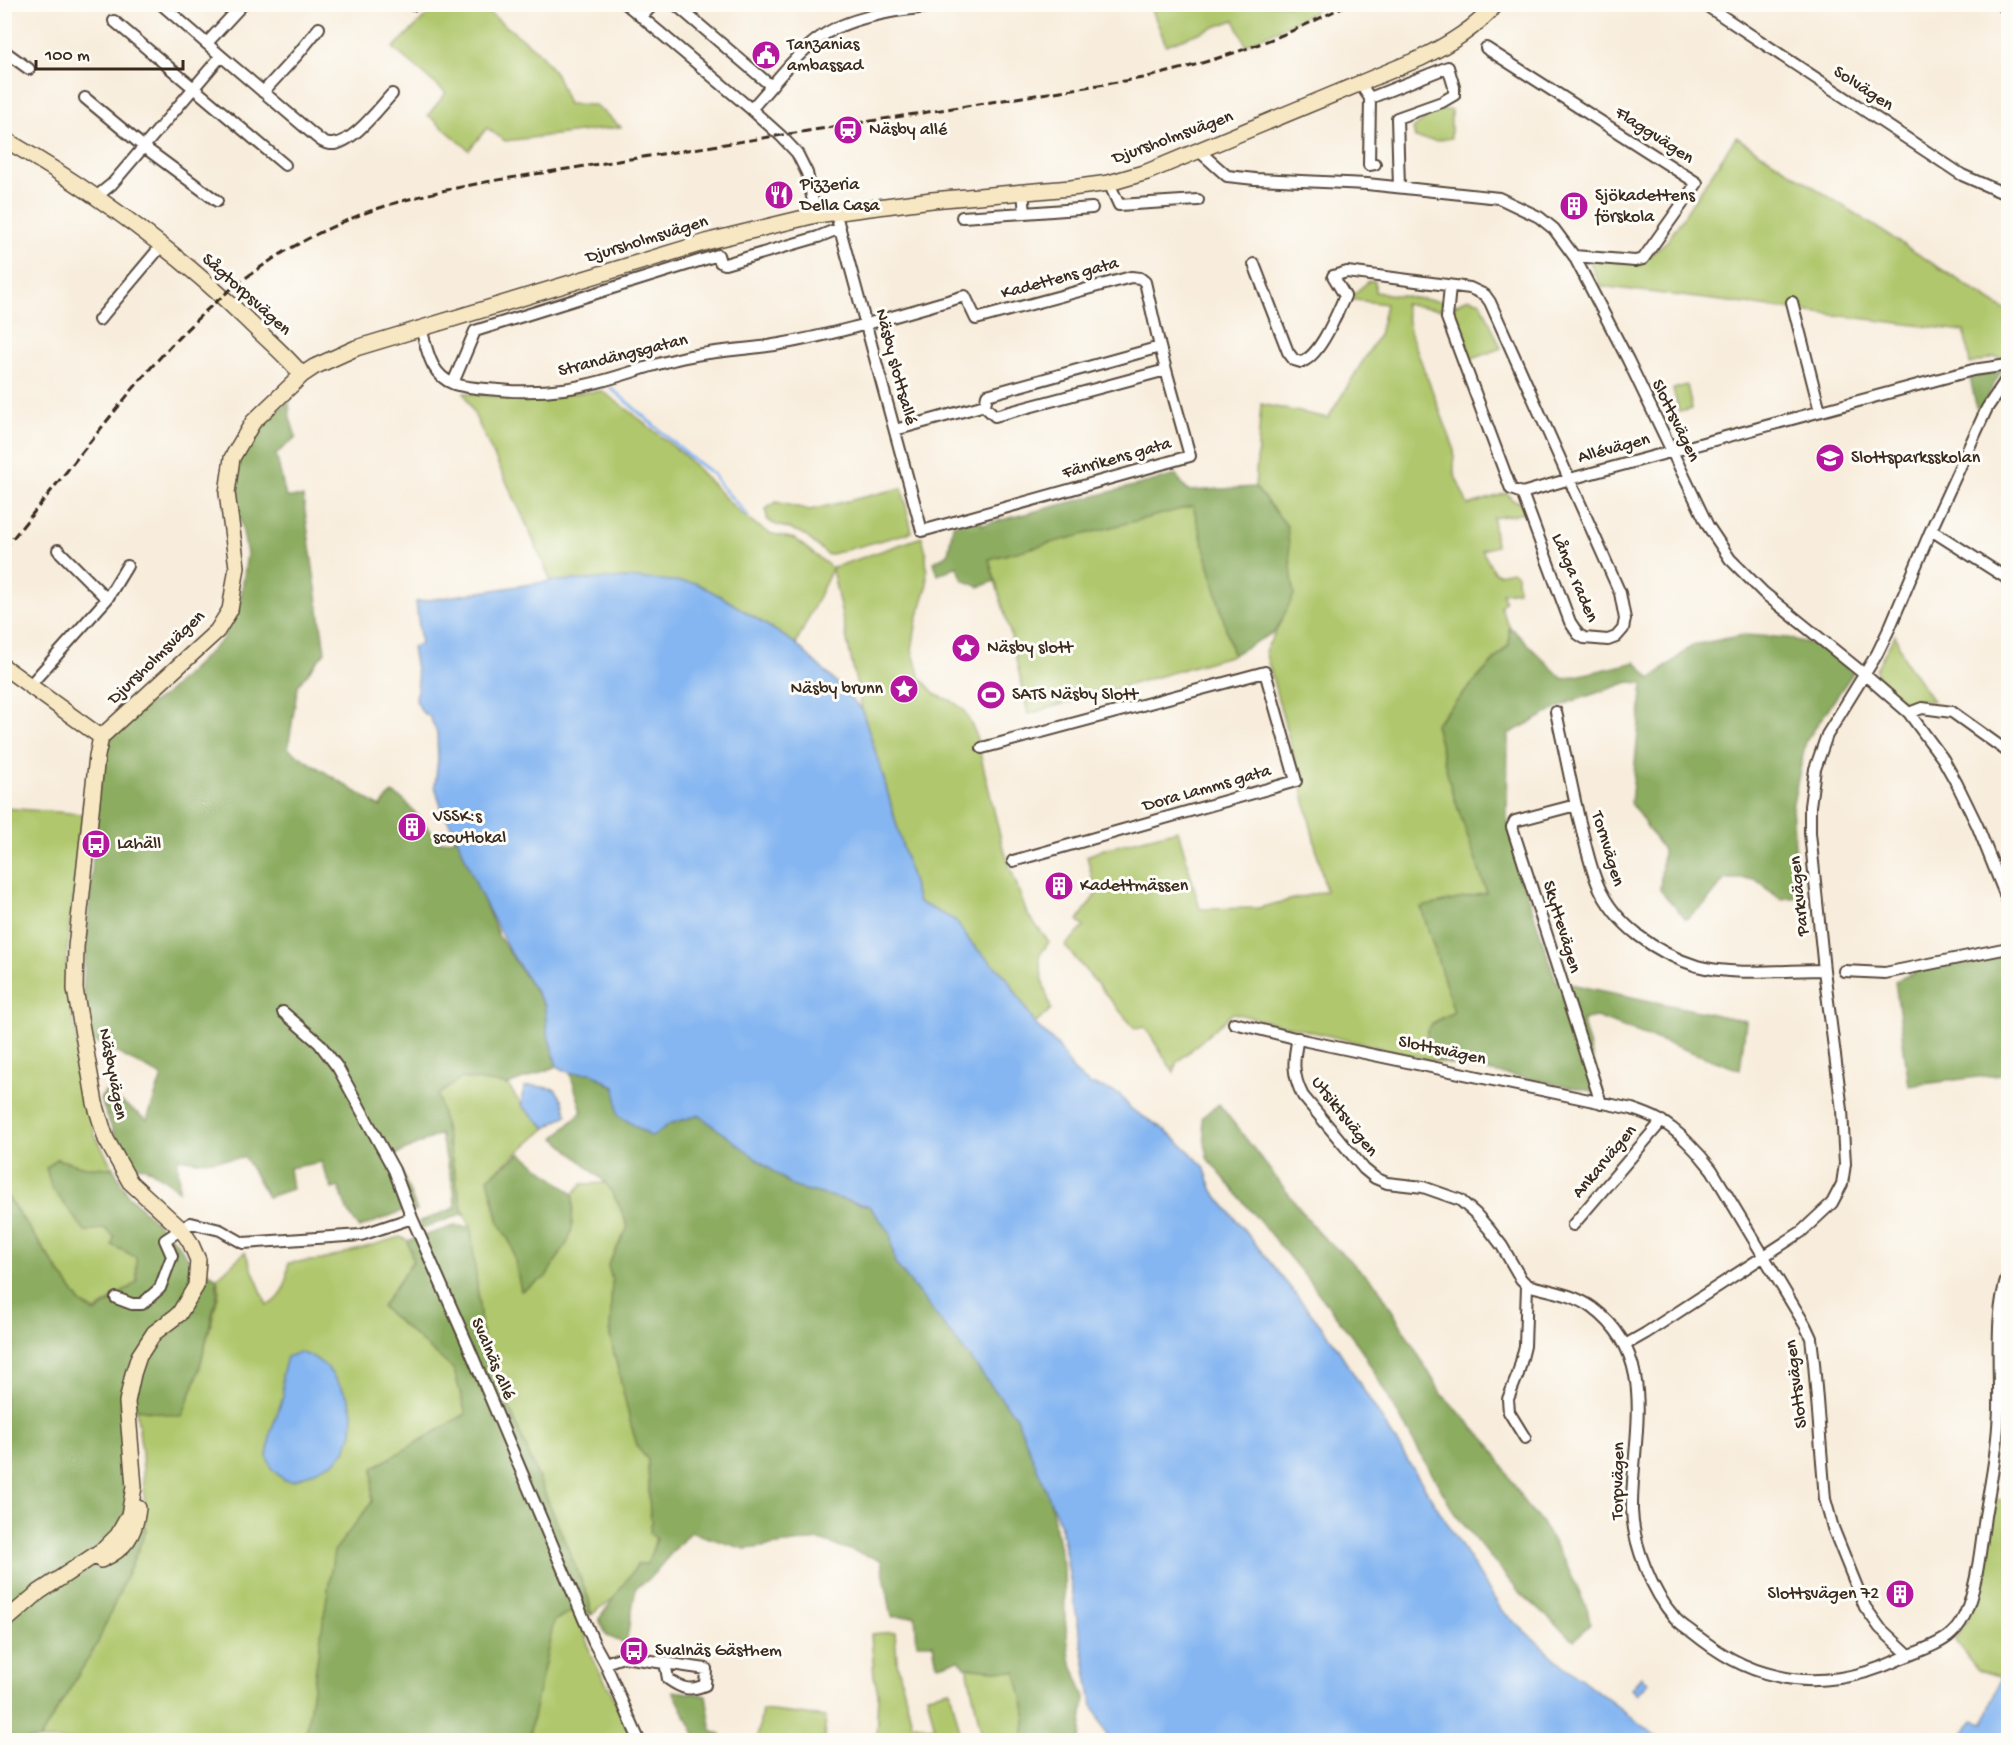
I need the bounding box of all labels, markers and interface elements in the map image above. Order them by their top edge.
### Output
scale bar [36,33,183,71]
place label: Tanzanias ambassad [786,35,865,77]
public building icon: Tanzanias ambassad [750,39,782,71]
text: 100 m [44,46,90,67]
street label: Solvägen [1829,62,1897,116]
street label: Flaggvägen [1610,102,1698,169]
street label: Djursholmsvägen [1109,106,1237,170]
station icon: Näsby allé [832,114,864,146]
place label: Näsby allé [869,120,948,141]
place label: Pizzeria Della Casa [799,175,881,217]
restaurant icon: Pizzeria Della Casa [763,179,795,211]
place label: Sjökadettens förskola [1594,186,1696,228]
building icon: Sjökadettens förskola [1558,190,1590,222]
street label: Djursholmsvägen [582,211,711,269]
street label: Sågtorpsvägen [197,249,295,341]
street label: Kadettens gata [999,253,1122,305]
street label: Näsby slottsallé [869,307,921,428]
street label: Strandängsgatan [556,330,690,382]
street label: Slottsvägen [1646,376,1704,466]
street label: Allévägen [1576,429,1653,469]
street label: Fänrikens gata [1059,433,1175,485]
school or university icon: Slottsparksskolan [1814,442,1846,474]
place label: Slottsparksskolan [1851,448,1981,469]
street label: Långa raden [1546,530,1602,626]
street label: Djursholmsvägen [103,606,210,710]
place icon: Näsby slott [950,632,982,664]
place label: Näsby slott [987,638,1074,659]
place icon: Näsby brunn [888,673,920,705]
place label: Näsby brunn [791,679,883,700]
sports icon: SATS Näsby Slott [975,679,1007,711]
place label: SATS Näsby Slott [1012,685,1140,706]
street label: Dora Lamms gata [1140,760,1274,818]
place label: VSSK:s scoutlokal [432,807,506,849]
street label: Tornvägen [1585,808,1628,889]
building icon: VSSK:s scoutlokal [396,811,428,843]
bus stop icon: Lahäll [80,828,112,860]
place label: Lahäll [117,834,161,855]
street label: Parkvägen [1785,855,1815,938]
building icon: Kadettmässen [1043,870,1075,902]
place label: Kadettmässen [1080,876,1189,897]
street label: Skyttevägen [1537,878,1585,976]
street label: Näsbyvägen [93,1026,131,1122]
street label: Slottsvägen [1396,1031,1488,1071]
street label: Utsiktsvägen [1306,1073,1382,1162]
street label: Ankarvägen [1568,1121,1642,1203]
street label: Svalnäs allé [465,1315,519,1404]
street label: Slottsvägen [1781,1338,1813,1429]
street label: Torpvägen [1608,1442,1630,1521]
building icon: Slottsvägen 72 [1884,1578,1916,1610]
place label: Slottsvägen 72 [1768,1584,1879,1605]
bus stop icon: Svalnäs Gästhem [618,1635,650,1667]
place label: Svalnäs Gästhem [655,1641,782,1662]

